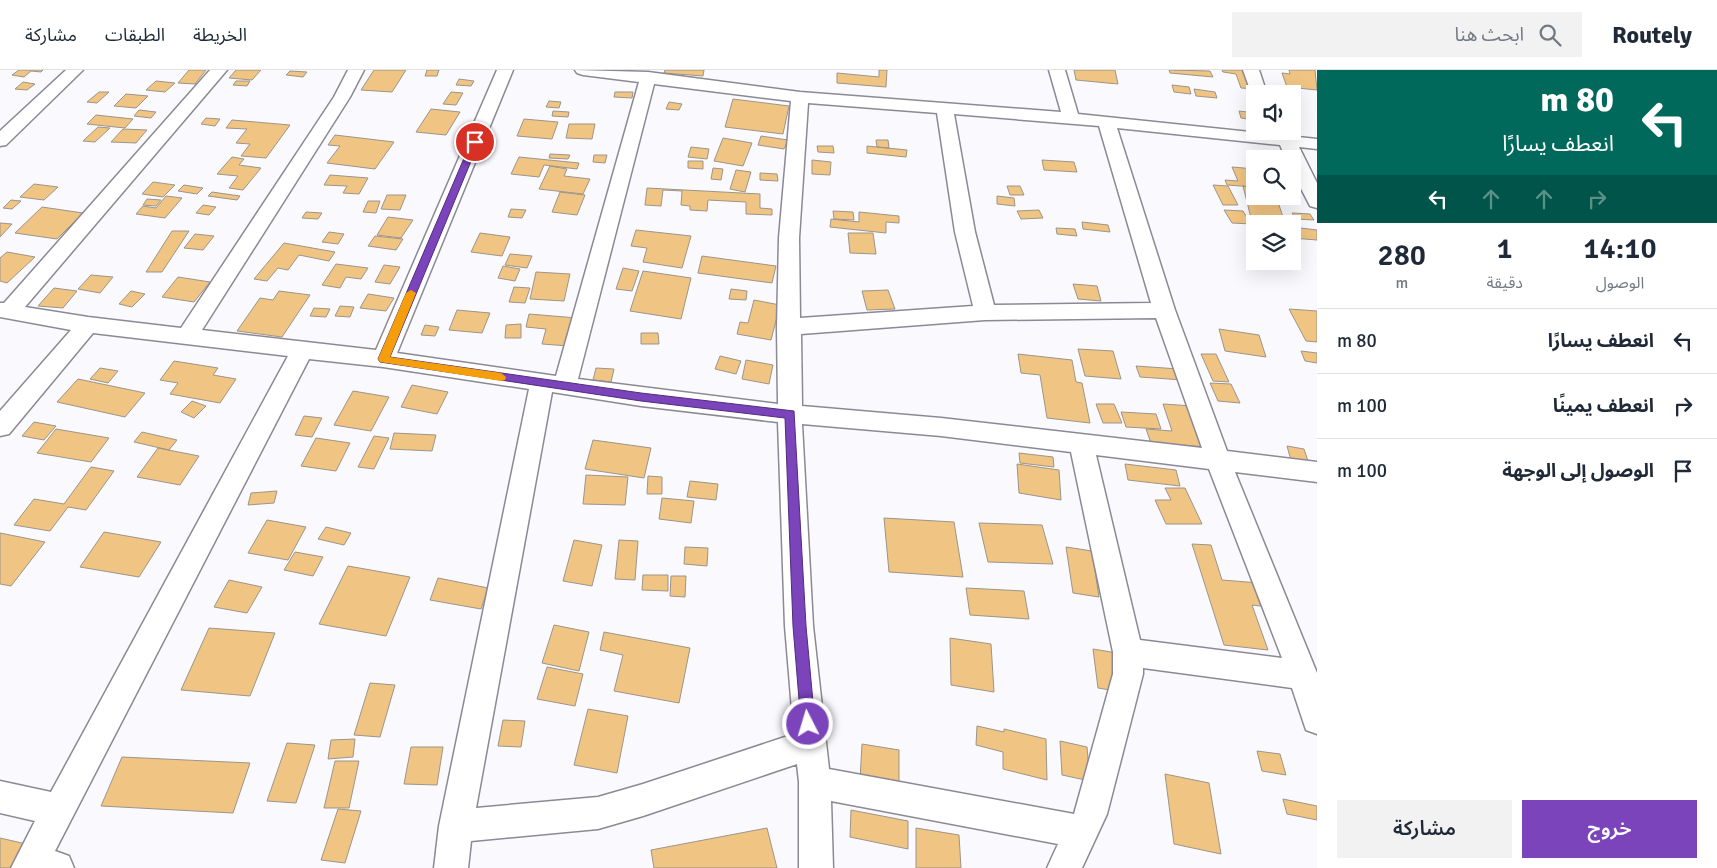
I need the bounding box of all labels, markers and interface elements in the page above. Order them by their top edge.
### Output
search box [1232,12,1582,57]
text: Routely [1612,20,1692,50]
icon: search [1536,21,1564,49]
text: ابحث هنا [1454,23,1524,47]
text: مشاركة [25,24,77,46]
text: الطبقات [105,24,165,46]
text: الخريطة [193,24,247,46]
text: 80 m [1540,78,1614,121]
map controls [1246,85,1301,270]
button: sound [1246,85,1301,140]
icon: left [1632,90,1697,155]
pin [454,121,496,163]
icon: arrive [461,128,489,156]
text: انعطف يسارًا [1502,130,1614,157]
button: search [1246,150,1301,205]
icon: left [1424,185,1452,213]
icon: ahead [1477,185,1505,213]
icon: ahead [1530,185,1558,213]
icon: right [1583,185,1611,213]
button: layers [1246,215,1301,270]
text: 1 [1497,230,1513,267]
text: 14:10 [1583,230,1657,267]
text: 280 [1377,237,1426,274]
text: m [1395,273,1408,293]
text: دقيقة [1486,273,1523,293]
text: الوصول [1596,273,1644,293]
icon: left [1669,327,1697,355]
text: 80 m [1337,329,1377,353]
text: انعطف يسارًا [1548,329,1654,353]
icon: right [1669,392,1697,420]
text: 100 m [1337,394,1387,418]
text: انعطف يمينًا [1553,394,1654,418]
icon: arrive [1669,457,1697,485]
text: 100 m [1337,459,1387,483]
text: الوصول إلى الوجهة [1502,459,1654,483]
position arrow [781,697,833,749]
button: مشاركة [1337,800,1512,858]
button: خروج [1522,800,1697,858]

